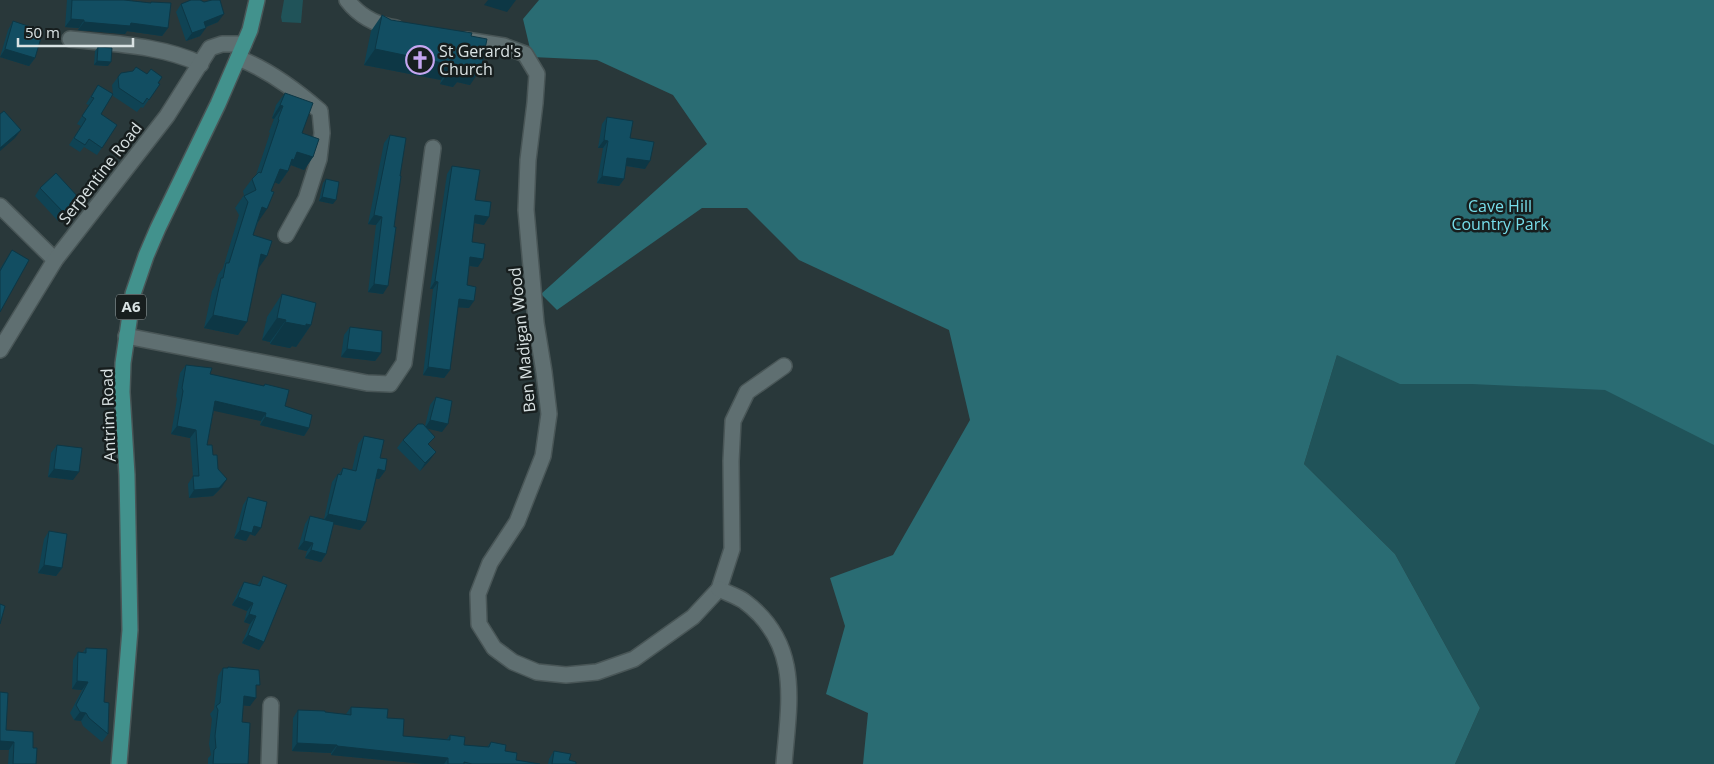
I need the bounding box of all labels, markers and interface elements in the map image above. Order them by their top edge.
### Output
scale bar [18,15,132,47]
text: 50 m [25,22,60,42]
place label: St Gerard's Church [439,40,521,80]
church icon: St Gerard's Church [405,45,435,75]
street label: Serpentine Road [53,117,147,229]
park label: Cave Hill Country Park [1451,195,1549,235]
street label: Ben Madigan Wood [503,266,541,414]
road number: A6 [116,294,146,320]
street label: Antrim Road [95,368,121,462]

